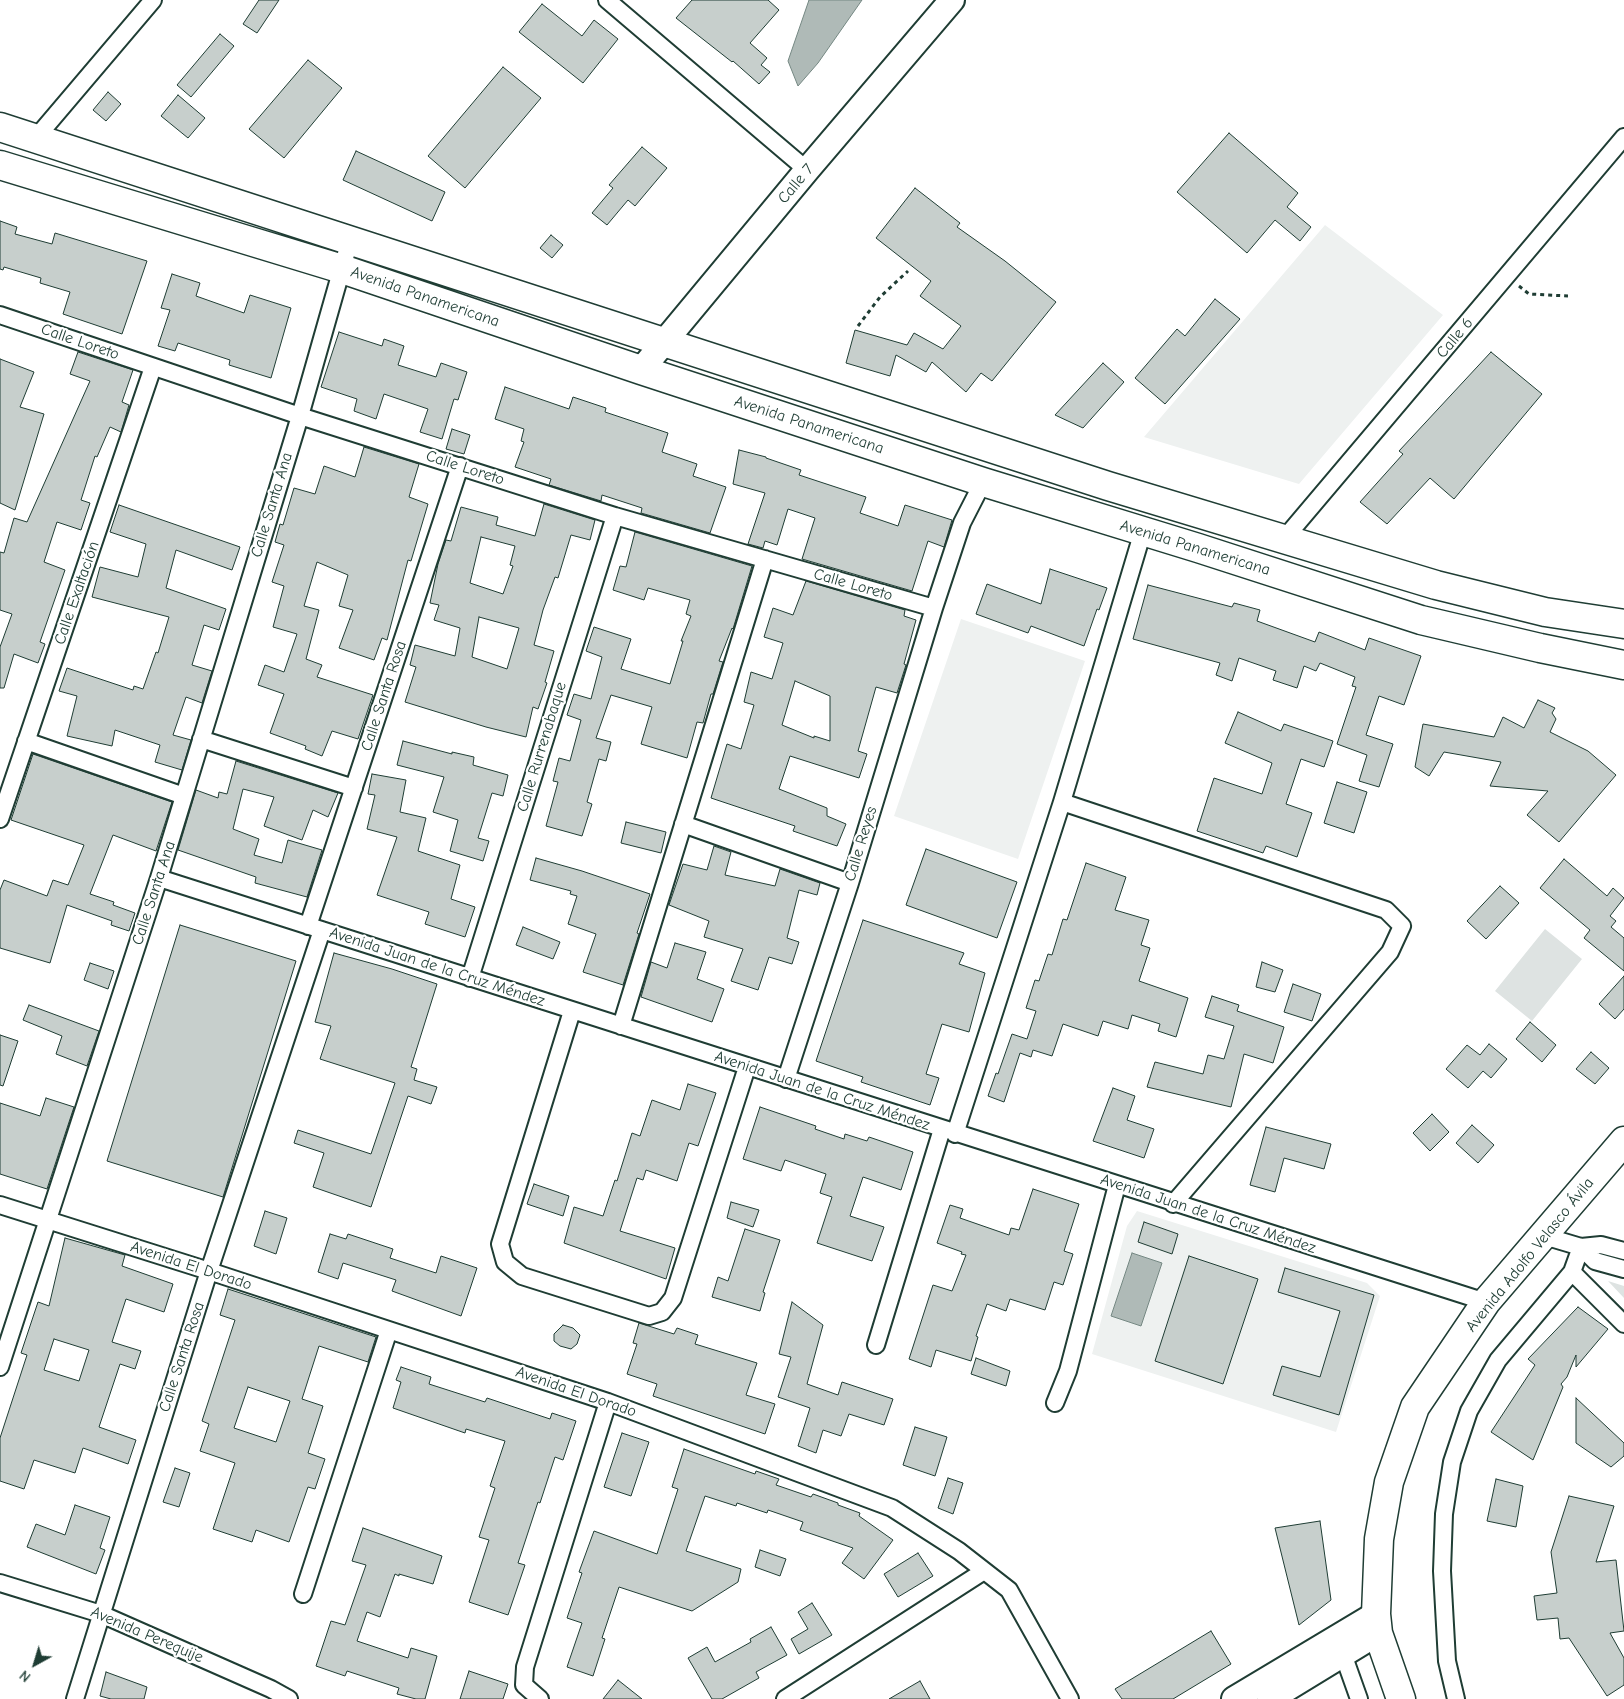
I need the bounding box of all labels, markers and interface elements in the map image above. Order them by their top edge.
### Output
street label: Calle 7 [774,160,818,208]
street label: Avenida Panamericana [348,262,502,332]
street label: Calle 6 [1433,314,1477,362]
street label: Calle Loreto [38,320,122,364]
street label: Avenida Panamericana [732,392,886,458]
street label: Calle Loreto [423,446,507,490]
street label: Calle Santa Ana [247,450,297,560]
street label: Avenida Panamericana [1118,516,1272,580]
street label: Calle Exaltación [50,539,104,647]
street label: Calle Loreto [811,565,895,605]
street label: Calle Santa Rosa [357,639,411,753]
street label: Calle Rurrenabaque [513,680,571,814]
street label: Calle Reyes [841,804,881,884]
street label: Calle Santa Ana [128,838,180,948]
street label: Avenida Juan de la Cruz Méndez [327,923,547,1011]
street label: Avenida Juan de la Cruz Méndez [712,1047,932,1135]
street label: Avenida Juan de la Cruz Méndez [1098,1170,1318,1258]
street label: Avenida Adolfo Velasco Ávila [1462,1174,1598,1336]
street label: Avenida El Dorado [128,1237,254,1295]
street label: Calle Santa Rosa [155,1300,209,1414]
street label: Avenida El Dorado [513,1362,639,1422]
street label: Avenida Perequije [88,1603,206,1667]
north arrow [10,1639,60,1689]
text: N [16,1667,34,1686]

